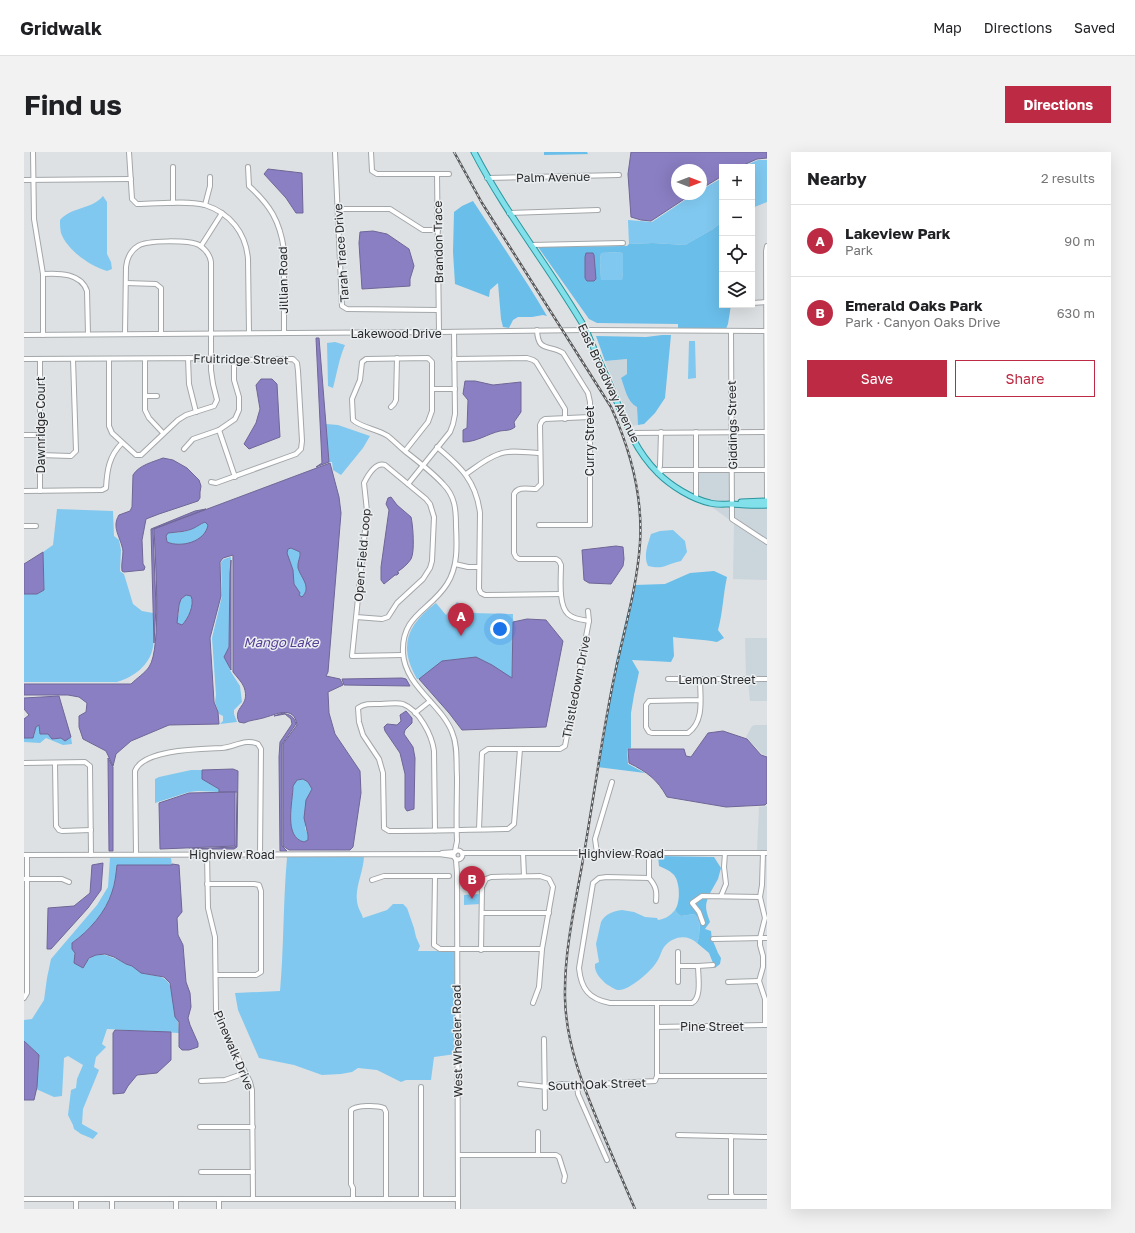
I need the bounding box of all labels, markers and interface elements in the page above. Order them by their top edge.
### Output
text: Gridwalk [20,16,102,39]
text: Map [933,19,962,36]
text: Directions [984,19,1052,36]
text: Saved [1074,19,1115,36]
button: Directions [1005,86,1111,123]
text: Find us [24,88,122,121]
north arrow [671,164,707,200]
map controls [719,164,755,308]
button: + [719,164,755,200]
text: Nearby [807,168,867,189]
street label: Palm Avenue [516,169,590,185]
text: 2 results [1041,170,1095,186]
street label: Brandon Trace [430,200,446,284]
button: − [719,200,755,236]
street label: Tarah Trace Drive [330,203,352,303]
text: Lakeview Park [845,224,951,242]
text: A [815,233,825,249]
text: 90 m [1064,233,1095,249]
button: locate [719,236,755,272]
text: Park [845,242,873,258]
street label: Jillian Road [275,246,291,314]
button: layers [719,272,755,308]
text: Emerald Oaks Park [845,296,983,314]
text: B [815,305,825,321]
text: 630 m [1057,305,1095,321]
text: Park · Canyon Oaks Drive [845,314,1000,330]
street label: East Broadway Avenue [575,321,643,445]
street label: Lakewood Drive [350,326,442,341]
street label: Fruitridge Street [193,351,289,367]
button: Save [807,360,947,397]
button: Share [955,360,1095,397]
street label: Dawnridge Court [33,376,48,474]
street label: Giddings Street [724,380,740,470]
street label: Curry Street [582,406,597,476]
street label: Open Field Loop [350,508,374,602]
pin: A [448,603,474,636]
your location [490,619,510,639]
water label: Mango Lake [243,634,320,650]
street label: Thistledown Drive [559,634,593,740]
street label: Lemon Street [678,672,756,687]
street label: Highview Road [578,846,664,861]
street label: Highview Road [189,847,275,862]
pin: B [459,866,485,899]
street label: West Wheeler Road [449,985,465,1097]
street label: Pinewalk Drive [211,1008,258,1092]
street label: Pine Street [680,1019,744,1034]
street label: South Oak Street [548,1075,647,1093]

